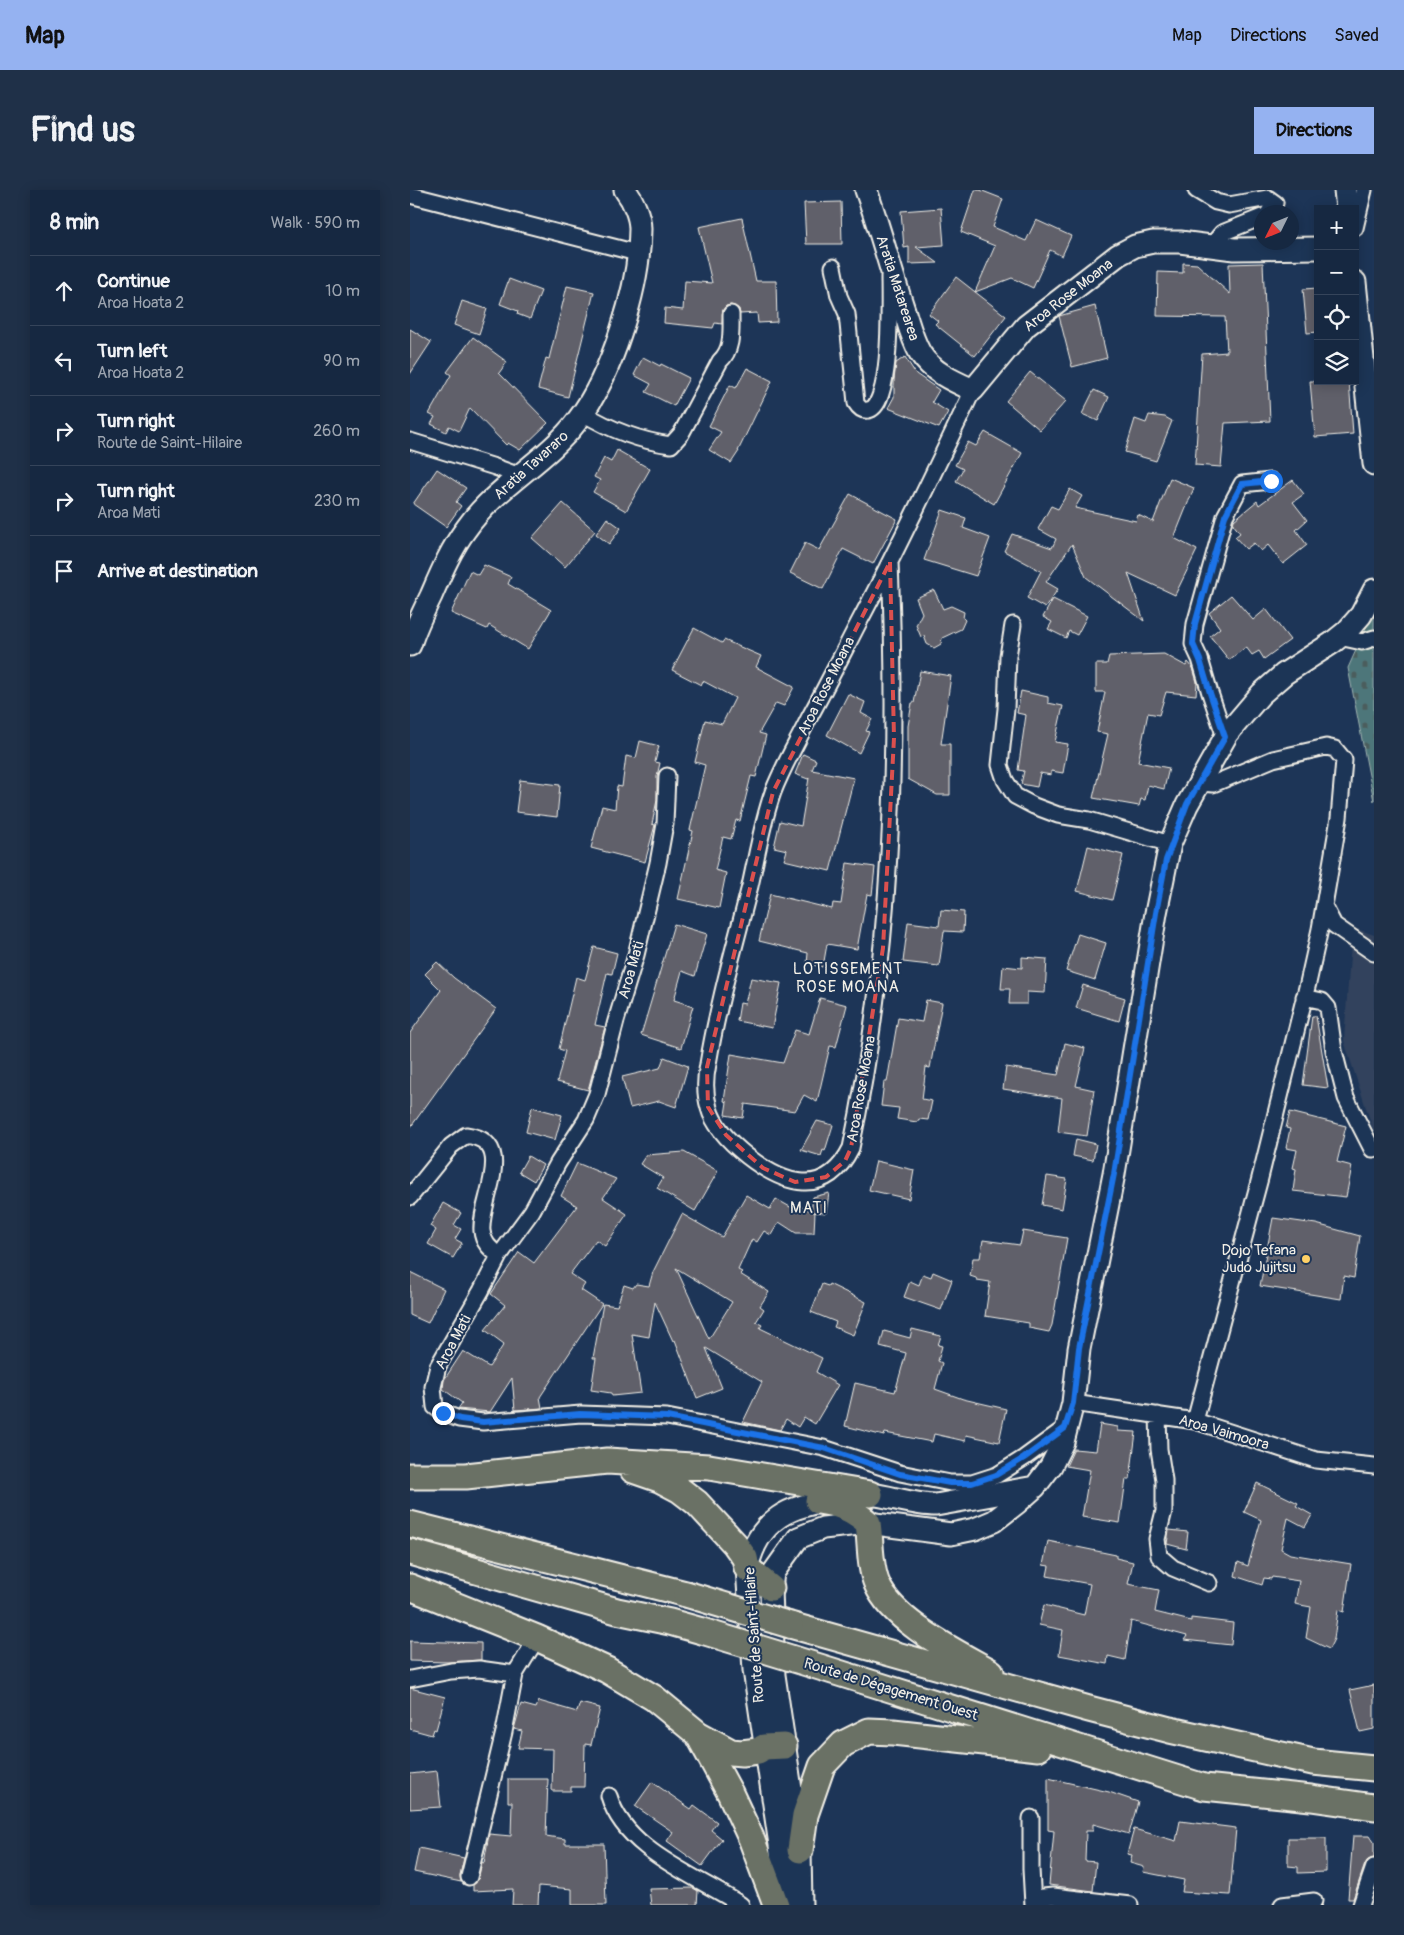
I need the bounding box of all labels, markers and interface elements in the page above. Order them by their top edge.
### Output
text: Map [25,21,65,50]
text: Map [1172,24,1202,47]
text: Directions [1230,24,1306,47]
text: Saved [1334,24,1379,47]
button: Directions [1254,107,1374,154]
text: Find us [30,108,135,152]
north arrow [1254,205,1299,250]
map controls [1314,205,1359,385]
button: + [1314,205,1359,250]
text: 8 min [50,209,99,236]
text: Walk · 590 m [271,213,360,233]
street label: Aratia Matarearea [872,233,924,343]
button: − [1314,250,1359,295]
street label: Aroa Rose Moana [1020,255,1117,336]
text: Continue [97,269,170,293]
icon: ahead [50,277,78,305]
text: 10 m [325,281,360,301]
text: Aroa Hoata 2 [97,293,184,313]
button: locate [1314,295,1359,340]
text: Turn left [97,339,167,363]
button: layers [1314,340,1359,385]
icon: left [50,347,78,375]
text: 90 m [323,351,360,371]
text: Aroa Hoata 2 [97,363,184,383]
text: Turn right [97,409,175,433]
icon: right [50,417,78,445]
text: 260 m [313,421,360,441]
street label: Aratia Tavararo [490,427,573,504]
text: Route de Saint-Hilaire [97,433,242,453]
route start [1260,470,1283,493]
text: Turn right [97,479,175,503]
icon: right [50,487,78,515]
text: 230 m [314,491,360,511]
text: Aroa Mati [97,503,160,523]
icon: arrive [50,557,78,585]
text: Arrive at destination [97,559,258,583]
street label: Aroa Rose Moana [793,634,859,739]
street label: Aroa Mati [614,939,649,1001]
district label: LOTISSEMENT ROSE MOANA [793,959,903,997]
street label: Aroa Rose Moana [843,1034,880,1144]
district label: MATI [790,1198,828,1218]
place label: Dojo Tefana Judo Jujitsu [1221,1241,1296,1277]
marker: Dojo Tefana Judo Jujitsu [1300,1253,1312,1265]
street label: Aroa Mati [431,1311,476,1373]
route end [432,1402,455,1425]
street label: Aroa Vaimoora [1176,1411,1271,1454]
street label: Route de Saint-Hilaire [740,1566,769,1703]
street label: Route de Dégagement Ouest [801,1654,981,1725]

